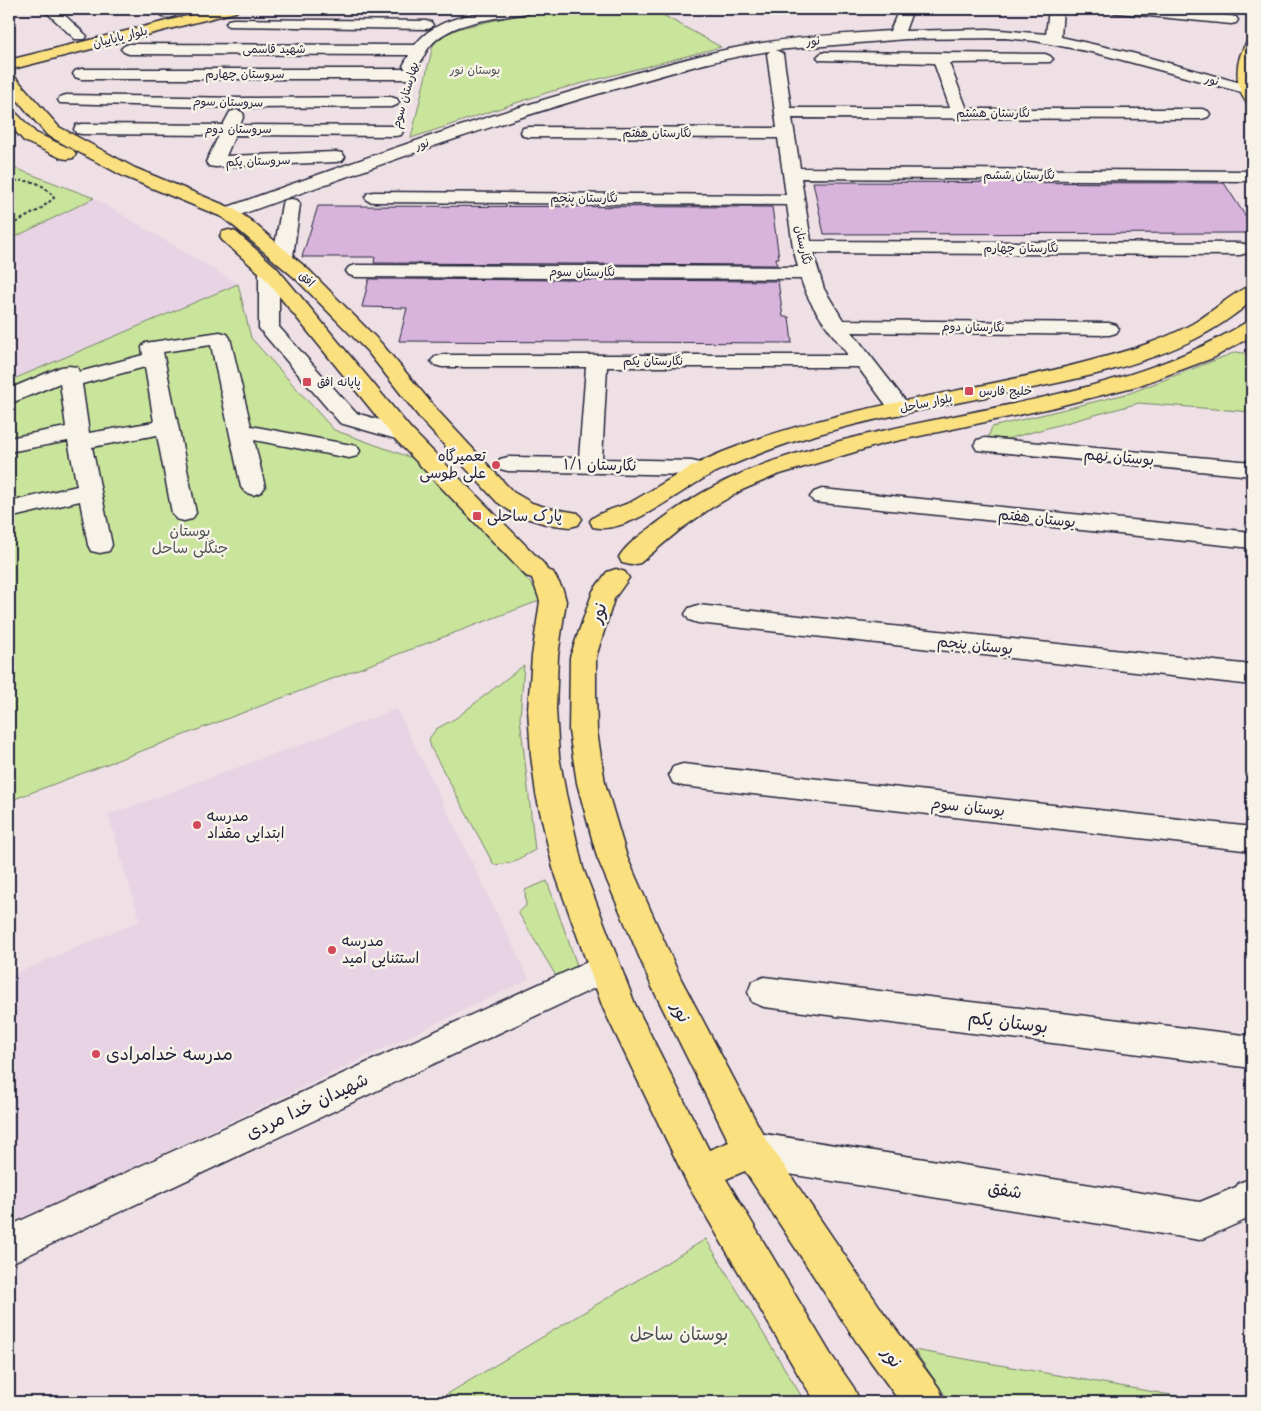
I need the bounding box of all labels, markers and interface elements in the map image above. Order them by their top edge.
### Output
street label: بلوار باباییان [91,22,149,52]
street label: نور [804,31,821,49]
street label: شهید قاسمی [242,40,306,57]
street label: بهارستان سوم [387,59,423,131]
park label: بوستان نور [449,61,500,78]
street label: سروستان چهارم [205,65,285,83]
street label: نور [1202,69,1221,89]
street label: سروستان سوم [193,92,263,112]
street label: نگارستان هشتم [956,104,1030,122]
street label: سروستان دوم [204,120,272,138]
street label: نگارستان هفتم [623,124,691,142]
street label: نور [412,133,431,153]
street label: سروستان یکم [225,151,291,171]
street label: نگارستان ششم [983,166,1055,184]
street label: نگارستان پنجم [550,189,618,207]
street label: نگارستان [792,224,816,266]
street label: نگارستان چهارم [984,239,1058,257]
street label: نگارستان سوم [549,263,615,281]
street label: افق [296,267,319,290]
street label: نگارستان دوم [942,317,1004,337]
street label: نگارستان یکم [623,352,683,370]
place label: پایانه افق [317,373,361,390]
marker: پایانه افق [301,376,313,388]
place label: خلیج فارس [979,382,1032,400]
marker: خلیج فارس [963,385,975,397]
street label: بلوار ساحل [898,389,954,416]
street label: بوستان نهم [1083,443,1155,472]
place label: تعمیرگاه علی طوسی [420,445,487,483]
street label: نگارستان ۱/۱ [563,453,637,475]
marker: تعمیرگاه علی طوسی [490,459,502,471]
street label: بوستان هفتم [997,503,1077,534]
place label: پارک ساحلی [487,505,562,526]
marker: پارک ساحلی [471,510,483,522]
park label: بوستان جنگلی ساحل [152,520,228,558]
street label: نور [582,599,612,627]
street label: بوستان پنجم [936,630,1014,661]
street label: بوستان سوم [930,792,1006,823]
place label: مدرسه ابتدایی مقداد [207,805,284,843]
marker: مدرسه ابتدایی مقداد [191,819,203,831]
place label: مدرسه استثنایی امید [342,930,419,968]
marker: مدرسه استثنایی امید [326,944,338,956]
street label: نور [666,996,697,1026]
street label: بوستان یکم [966,1004,1049,1041]
place label: مدرسه خدامرادی [106,1041,233,1065]
marker: مدرسه خدامرادی [90,1048,102,1060]
street label: شهیدان خدا مردی [241,1066,372,1144]
street label: شفق [986,1174,1024,1204]
park label: بوستان ساحل [630,1321,728,1345]
street label: نور [876,1340,909,1372]

